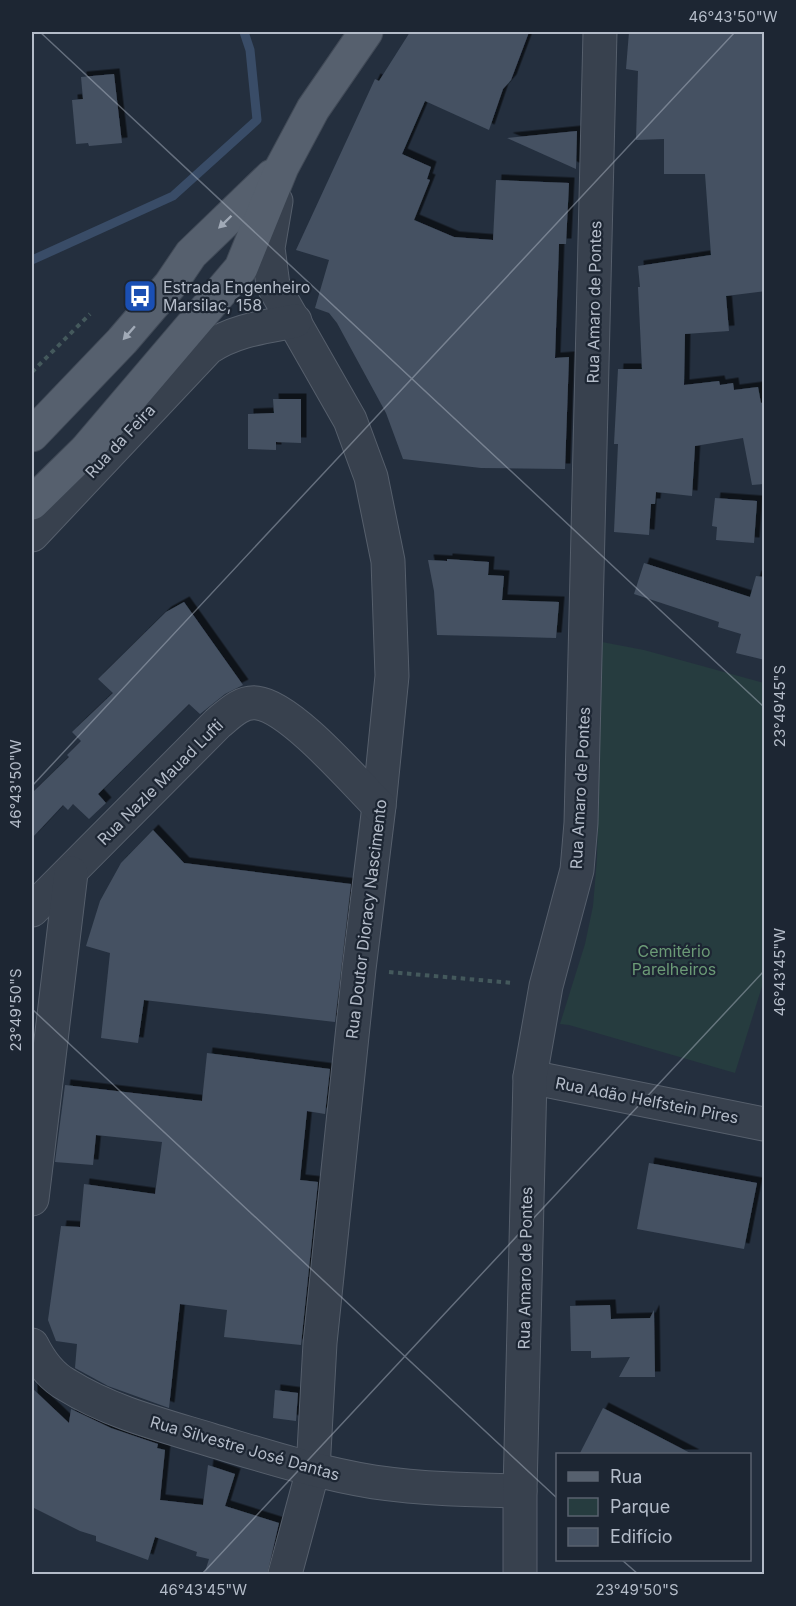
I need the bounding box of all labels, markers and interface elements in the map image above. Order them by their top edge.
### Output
text: 46°43'50"W [689,7,778,26]
one-way arrow [218,214,232,228]
street label: Rua Amaro de Pontes [583,220,605,384]
place label: Estrada Engenheiro Marsilac, 158 [163,277,310,315]
bus stop icon: Estrada Engenheiro Marsilac, 158 [122,278,158,314]
one-way arrow [123,325,136,340]
street label: Rua da Feira [81,400,159,482]
text: 23°49'45"S [770,665,789,747]
street label: Rua Amaro de Pontes [566,706,594,870]
street label: Rua Nazle Mauad Lufti [93,715,227,849]
text: 46°43'50"W [6,739,25,828]
street label: Rua Doutor Dioracy Nascimento [341,798,391,1040]
text: 46°43'45"W [770,928,789,1016]
park label: Cemitério Parelheiros [632,941,716,979]
text: 23°49'50"S [6,968,25,1052]
street label: Rua Adão Helfstein Pires [554,1072,740,1128]
street label: Rua Amaro de Pontes [514,1186,536,1350]
street label: Rua Silvestre José Dantas [148,1411,342,1485]
legend [556,1453,751,1561]
text: Rua [610,1466,642,1487]
text: Parque [610,1496,670,1517]
text: Edifício [610,1526,673,1547]
text: 46°43'45"W [159,1580,247,1599]
text: 23°49'50"S [595,1580,679,1599]

